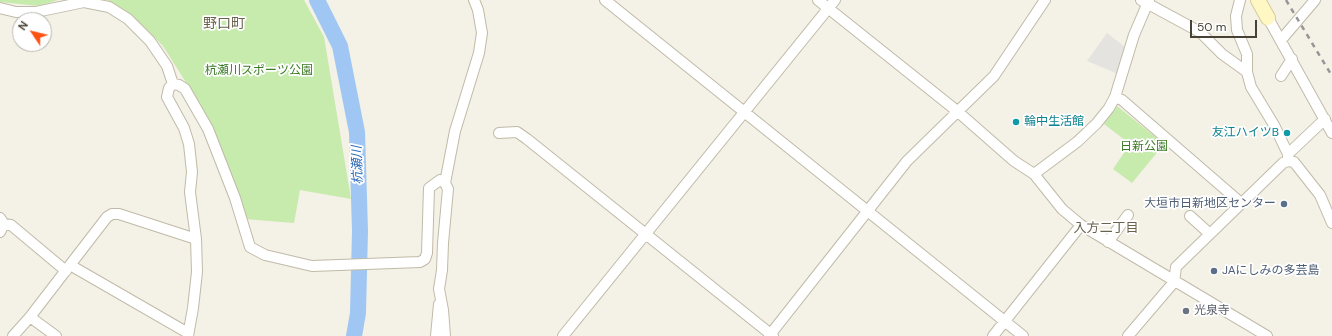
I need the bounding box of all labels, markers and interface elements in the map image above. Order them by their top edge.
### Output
north arrow [12,12,52,52]
scale bar [1192,12,1259,38]
district label: 野口町 [203,16,245,32]
text: N [15,18,31,33]
text: 50 m [1197,19,1226,35]
park label: 杭瀬川スポーツ公園 [205,64,313,78]
place label: 輪中生活館 [1024,115,1084,129]
marker: 輪中生活館 [1011,117,1021,127]
place label: 友江ハイツB [1212,126,1279,140]
marker: 友江ハイツB [1282,128,1292,138]
park label: 日新公園 [1120,140,1168,154]
water label: 杭瀬川 [350,145,366,185]
place label: 大垣市日新地区センター [1144,197,1276,211]
marker: 大垣市日新地区センター [1279,199,1289,209]
district label: 入方二丁目 [1074,221,1138,237]
place label: JAにしみの多芸島 [1222,264,1320,278]
marker: JAにしみの多芸島 [1209,266,1219,276]
place label: 光泉寺 [1194,304,1230,318]
marker: 光泉寺 [1181,306,1191,316]

